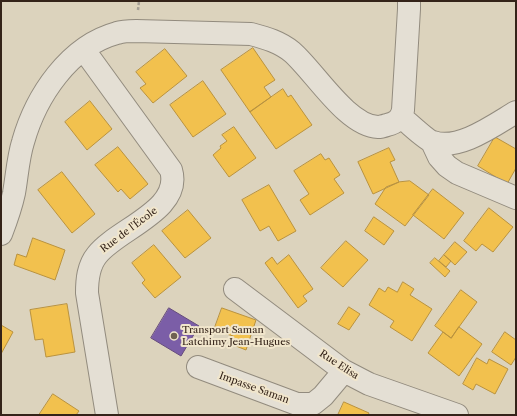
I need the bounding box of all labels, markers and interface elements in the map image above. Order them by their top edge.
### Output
street label: Rue de l'École [98,205,160,255]
place label: Transport Saman Latchimy Jean-Hugues [182,324,290,348]
marker: Transport Saman Latchimy Jean-Hugues [169,331,179,341]
street label: Rue Elisa [317,348,361,382]
street label: Impasse Saman [217,370,291,406]

